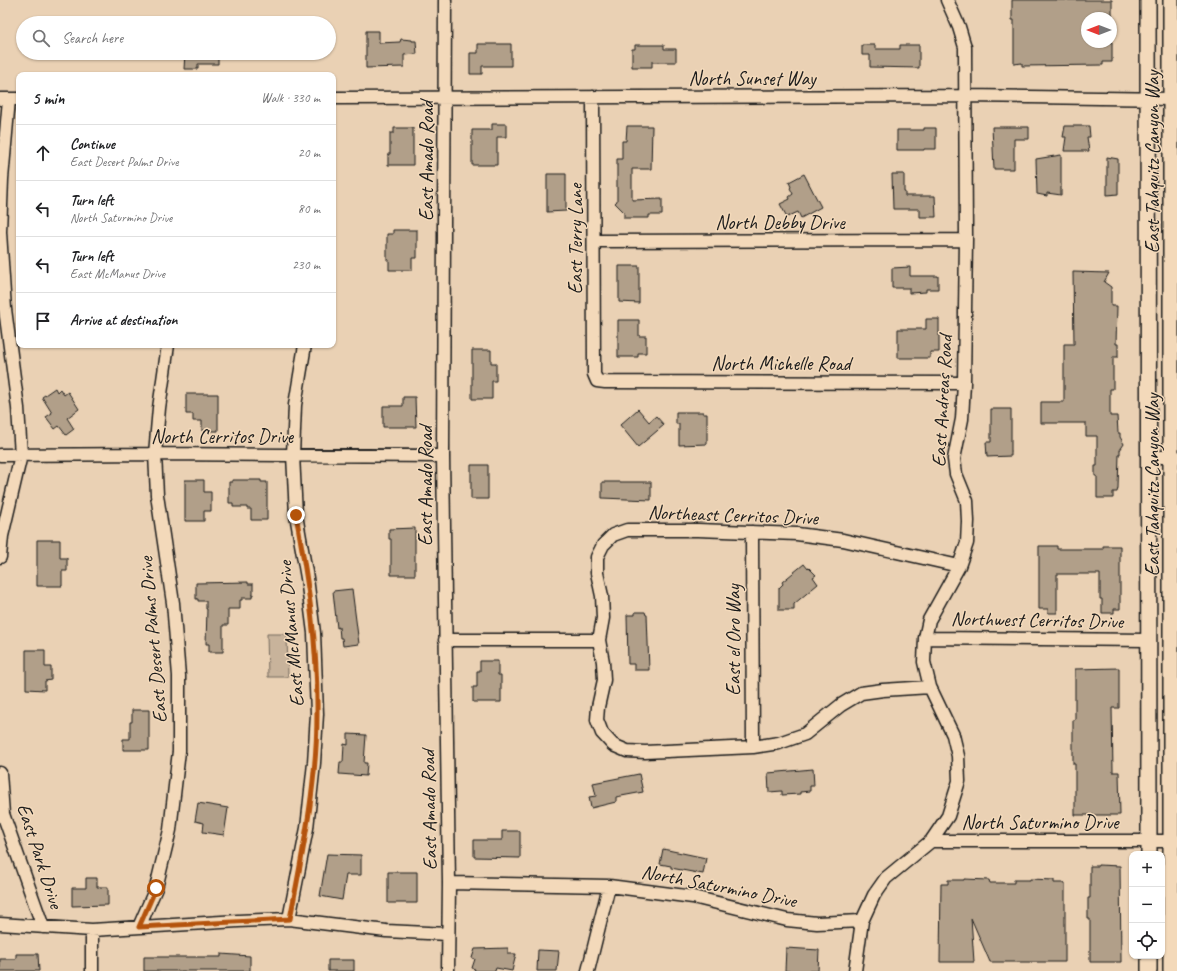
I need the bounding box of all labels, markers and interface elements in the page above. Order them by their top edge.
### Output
north arrow [1081,12,1117,48]
search box [16,16,336,60]
icon: search [30,27,52,49]
text: Search here [62,29,123,48]
street label: North Sunset Way [688,66,818,91]
street label: East Tahquitz Canyon Way [1140,69,1165,253]
text: 5 min [32,88,64,109]
text: Walk · 330 m [261,90,320,106]
street label: East Amado Road [414,98,439,221]
text: Continue [70,135,115,154]
icon: ahead [32,142,54,164]
text: 20 m [298,145,320,161]
text: East Desert Palms Drive [70,154,179,170]
street label: East Terry Lane [563,182,588,294]
text: Turn left [70,191,113,210]
icon: left [32,198,54,220]
text: 80 m [298,201,320,217]
text: North Saturmino Drive [70,210,172,226]
street label: North Debby Drive [715,210,846,235]
text: Turn left [70,247,113,266]
icon: left [32,254,54,276]
text: 230 m [292,257,320,273]
text: East McManus Drive [70,266,165,282]
icon: arrive [32,310,54,332]
text: Arrive at destination [70,311,177,330]
street label: East Andreas Road [926,331,958,468]
street label: North Michelle Road [711,351,854,376]
street label: East Tahquitz Canyon Way [1140,392,1165,576]
street label: East Amado Road [413,423,438,546]
street label: North Cerritos Drive [151,424,295,449]
street label: Northeast Cerritos Drive [647,500,820,531]
route end [287,506,305,524]
street label: East Desert Palms Drive [133,554,173,724]
street label: East McManus Drive [272,559,310,708]
street label: East el Oro Way [721,583,746,696]
street label: Northwest Cerritos Drive [951,606,1125,634]
street label: East Amado Road [415,747,443,870]
street label: East Park Drive [11,800,69,913]
street label: North Saturmino Drive [961,810,1120,835]
map controls [1129,851,1165,959]
button: + [1129,851,1165,887]
street label: North Saturmino Drive [639,859,800,914]
route start [147,879,165,897]
button: − [1129,887,1165,923]
button: locate [1129,923,1165,959]

